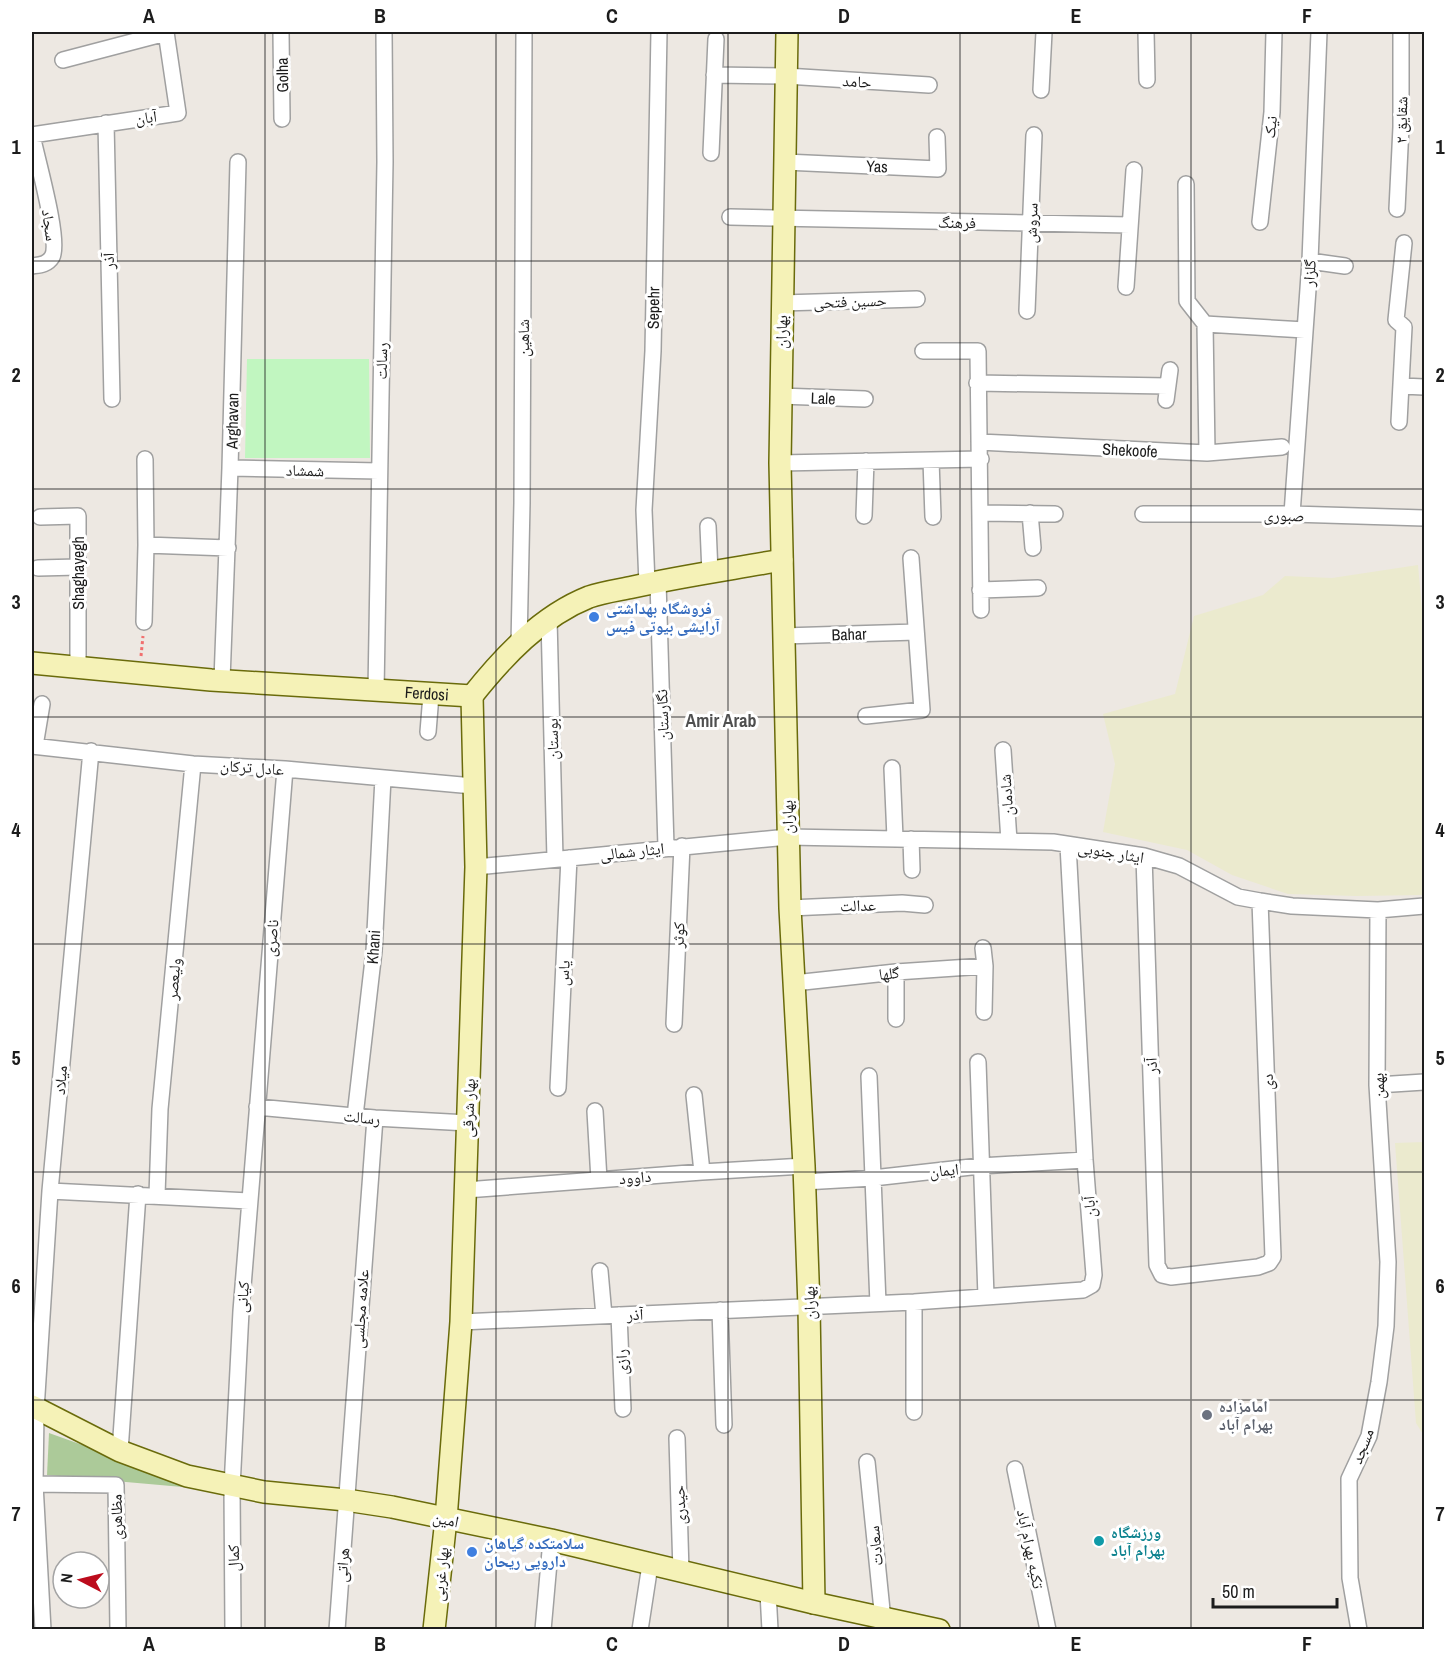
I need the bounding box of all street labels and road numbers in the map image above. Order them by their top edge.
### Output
street label: Golha [271,57,293,93]
street label: حامد [842,69,872,93]
street label: شقایق ۲ [1390,96,1412,144]
street label: آبان [134,105,159,129]
street label: نیک [1258,115,1282,139]
street label: Yas [866,155,888,177]
street label: سروش [1019,202,1043,244]
street label: سجاد [37,208,63,242]
street label: فرهنگ [938,211,976,233]
street label: آذر [97,252,119,270]
street label: گلزار [1297,258,1321,288]
street label: Sepehr [642,286,664,329]
street label: حسین فتحی [813,289,887,313]
street label: بهاران [770,315,792,349]
street label: شاهین [512,319,534,357]
street label: رسالت [370,342,392,380]
street label: Lale [810,387,836,409]
street label: Arghavan [220,393,243,450]
street label: Shekoofe [1102,438,1158,462]
street label: شمشاد [286,459,324,481]
street label: صبوری [1263,504,1305,526]
street label: Shaghayegh [67,536,89,610]
street label: Bahar [831,622,868,646]
street label: Ferdosi [404,681,449,706]
street label: نگارستان [650,689,674,741]
street label: بوستان [541,718,563,760]
street label: عادل ترکان [219,754,285,780]
street label: شادمان [994,773,1018,817]
street label: بهاران [776,800,798,834]
street label: ایثار جنوبی [1076,836,1146,868]
street label: ایثار شمالی [599,837,665,865]
street label: عدالت [840,893,876,917]
street label: ناصری [258,918,284,958]
street label: کوثر [666,921,690,950]
street label: Khani [361,929,385,965]
street label: ولیعصر [160,957,186,1002]
street label: یاس [551,960,575,986]
street label: گلها [878,961,901,985]
street label: آذر [1140,1056,1162,1076]
street label: میلاد [48,1064,72,1096]
street label: بهمن [1367,1072,1389,1100]
street label: دی [1256,1073,1278,1091]
street label: بهار شرقی [456,1078,480,1138]
street label: رسالت [343,1104,381,1130]
street label: ایمان [928,1158,960,1182]
street label: داوود [618,1165,652,1189]
street label: آبان [1077,1195,1101,1219]
street label: علامه مجلسی [346,1269,374,1349]
street label: کیانی [230,1280,254,1314]
street label: بهاران [797,1286,821,1320]
street label: آذر [625,1303,645,1325]
street label: رازی [610,1349,632,1375]
street label: مسجد [1345,1425,1379,1467]
street label: حیدری [667,1485,691,1525]
street label: مظاهری [105,1494,127,1540]
street label: امین [431,1506,461,1532]
street label: تکیه بهرام آباد [1012,1507,1050,1591]
street label: سعادت [862,1525,888,1567]
street label: کمال [222,1544,244,1571]
street label: بهار غربی [426,1546,454,1602]
street label: هراتی [330,1547,354,1583]

